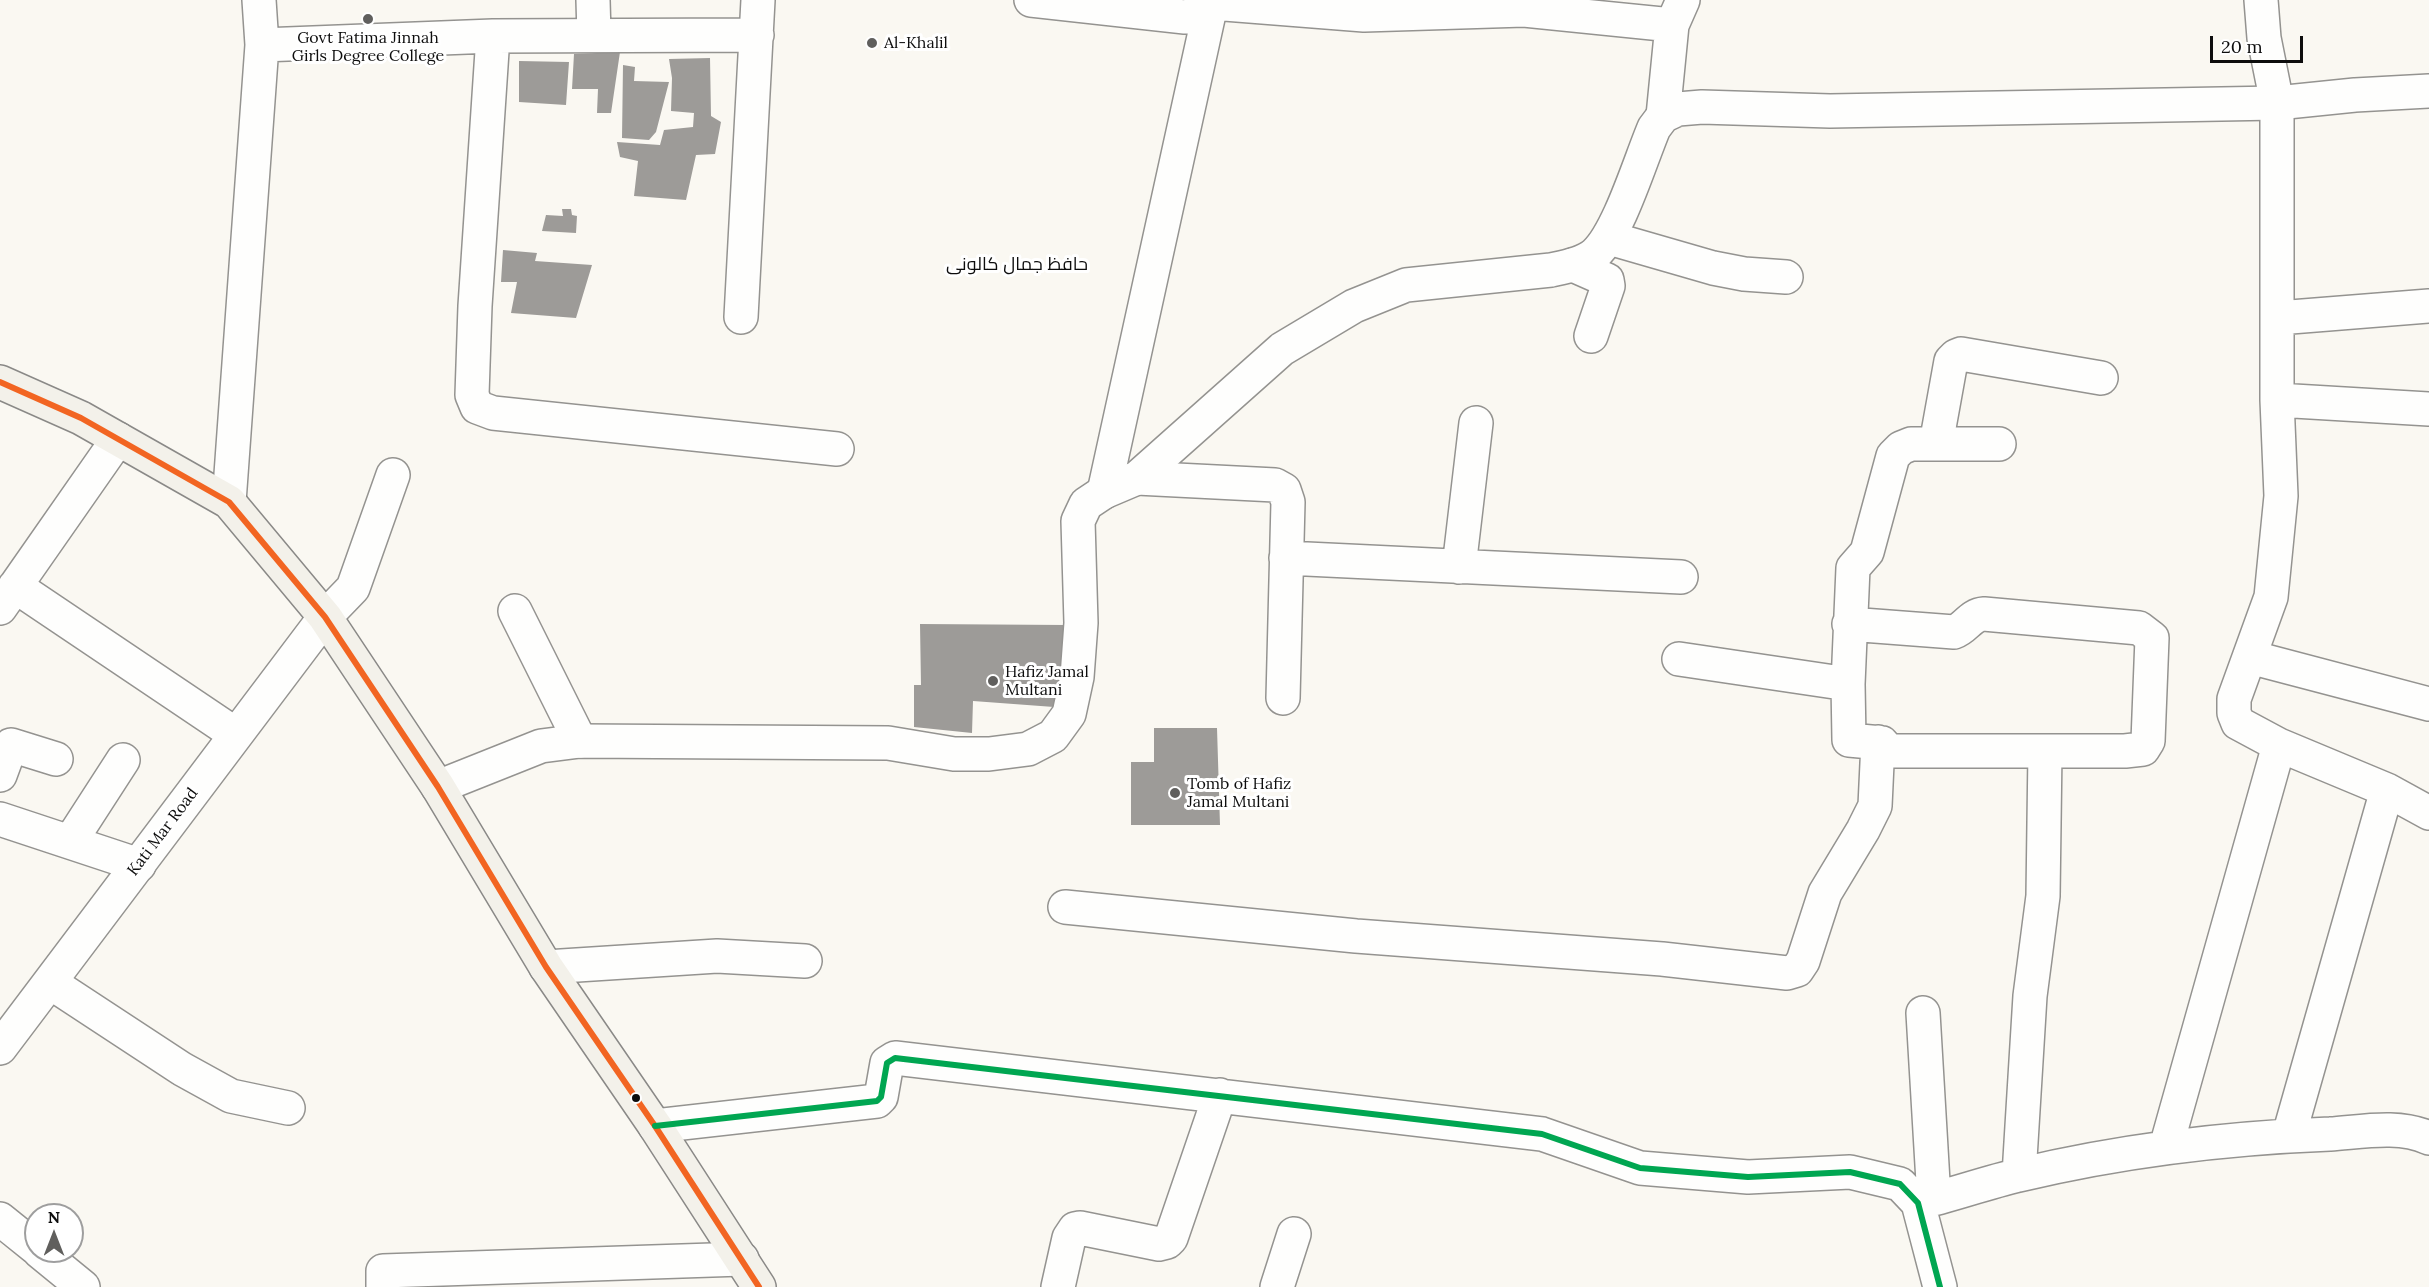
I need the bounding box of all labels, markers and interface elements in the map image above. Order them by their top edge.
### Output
marker: Govt Fatima Jinnah Girls Degree College [361,12,375,26]
scale bar [2213,24,2306,62]
place label: Govt Fatima Jinnah Girls Degree College [292,28,444,66]
place label: Al-Khalil [884,33,948,53]
text: 20 m [2221,35,2263,58]
marker: Al-Khalil [865,36,879,50]
district label: حافظ جمال کالونی [946,254,1088,276]
place label: Hafiz Jamal Multani [1005,662,1089,700]
marker: Hafiz Jamal Multani [986,674,1000,688]
place label: Tomb of Hafiz Jamal Multani [1187,774,1291,812]
street label: Kati Mar Road [124,784,202,880]
marker: Tomb of Hafiz Jamal Multani [1168,786,1182,800]
unlabelled marker [630,1092,642,1104]
north arrow [24,1203,84,1263]
text: N [48,1207,60,1227]

